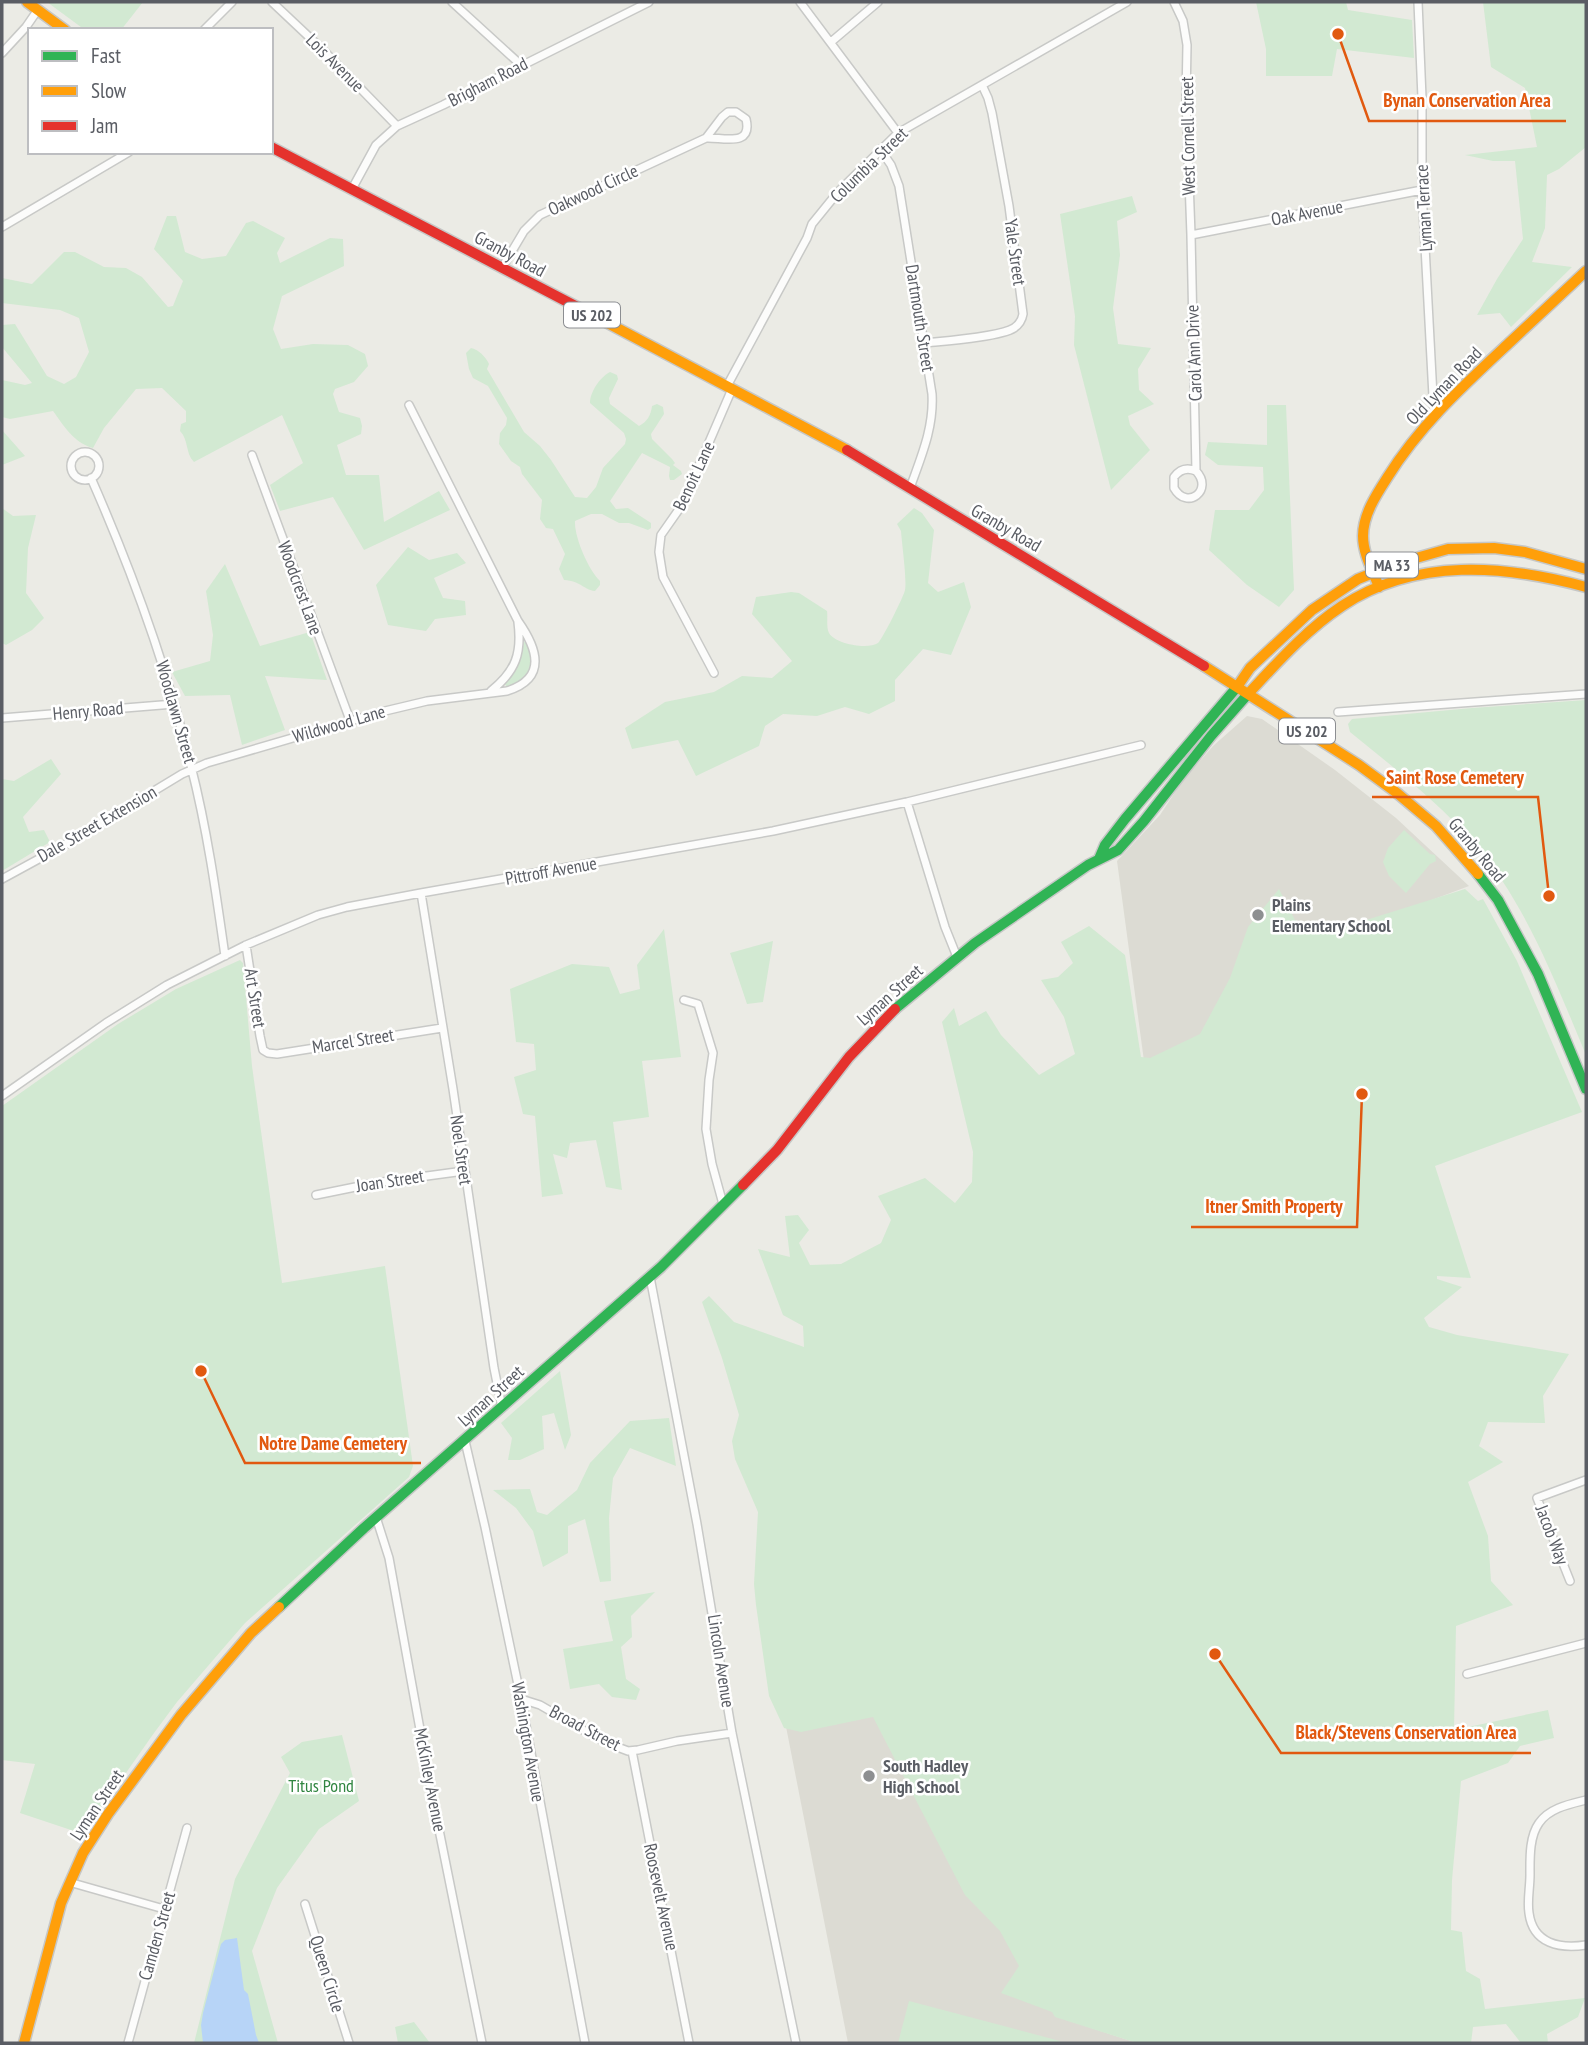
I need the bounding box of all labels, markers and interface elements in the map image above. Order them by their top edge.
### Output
legend [28,28,273,154]
street label: Lois Avenue [301,29,369,97]
text: Fast [91,42,121,69]
street label: Brigham Road [444,52,532,111]
street label: West Cornell Street [1175,76,1200,196]
text: Slow [91,77,127,104]
callout: Bynan Conservation Area [1369,81,1566,121]
text: Bynan Conservation Area [1383,88,1551,112]
text: Jam [90,112,118,139]
street label: Columbia Street [825,122,912,207]
street label: Oakwood Circle [544,159,642,220]
street label: Lyman Terrace [1410,164,1437,252]
street label: Oak Avenue [1269,194,1345,231]
street label: Yale Street [999,217,1032,287]
street label: Granby Road [471,225,550,282]
street label: Dartmouth Street [901,263,940,373]
road number: US 202 [564,302,620,328]
street label: Carol Ann Drive [1180,304,1207,402]
street label: Old Lyman Road [1401,342,1487,430]
street label: Benoit Lane [667,437,720,514]
street label: Granby Road [967,498,1045,557]
street label: Woodcrest Lane [273,538,328,638]
road number: MA 33 [1366,552,1418,578]
street label: Woodlawn Street [151,658,202,766]
street label: Henry Road [52,696,124,725]
street label: Wildwood Lane [290,699,388,748]
road number: US 202 [1279,718,1335,744]
callout: Saint Rose Cemetery [1372,757,1538,797]
text: Saint Rose Cemetery [1386,765,1524,789]
street label: Dale Street Extension [33,780,161,867]
street label: Granby Road [1444,813,1511,887]
street label: Pittroff Avenue [503,851,598,890]
place label: Plains Elementary School [1272,893,1391,937]
marker: Plains Elementary School [1250,907,1266,923]
street label: Lyman Street [852,959,927,1030]
street label: Art Street [239,967,272,1029]
street label: Marcel Street [310,1023,395,1058]
street label: Noel Street [445,1114,478,1186]
street label: Joan Street [353,1164,425,1197]
callout: Itner Smith Property [1191,1187,1357,1227]
text: Itner Smith Property [1205,1194,1343,1218]
street label: Lyman Street [453,1360,528,1431]
callout: Notre Dame Cemetery [245,1423,421,1463]
text: Notre Dame Cemetery [259,1431,407,1455]
street label: Jacob Way [1530,1501,1574,1568]
street label: Lincoln Avenue [703,1613,740,1709]
street label: Washington Avenue [507,1680,550,1804]
street label: Broad Street [546,1699,625,1756]
callout: Black/Stevens Conservation Area [1281,1713,1531,1753]
text: Black/Stevens Conservation Area [1295,1720,1517,1744]
street label: McKinley Avenue [409,1726,452,1834]
place label: South Hadley High School [883,1754,969,1798]
street label: Lyman Street [64,1765,129,1845]
marker: South Hadley High School [861,1768,877,1784]
park label: Titus Pond [288,1774,354,1797]
street label: Roosevelt Avenue [639,1841,684,1953]
street label: Camden Street [133,1889,180,1983]
street label: Queen Circle [305,1933,350,2015]

